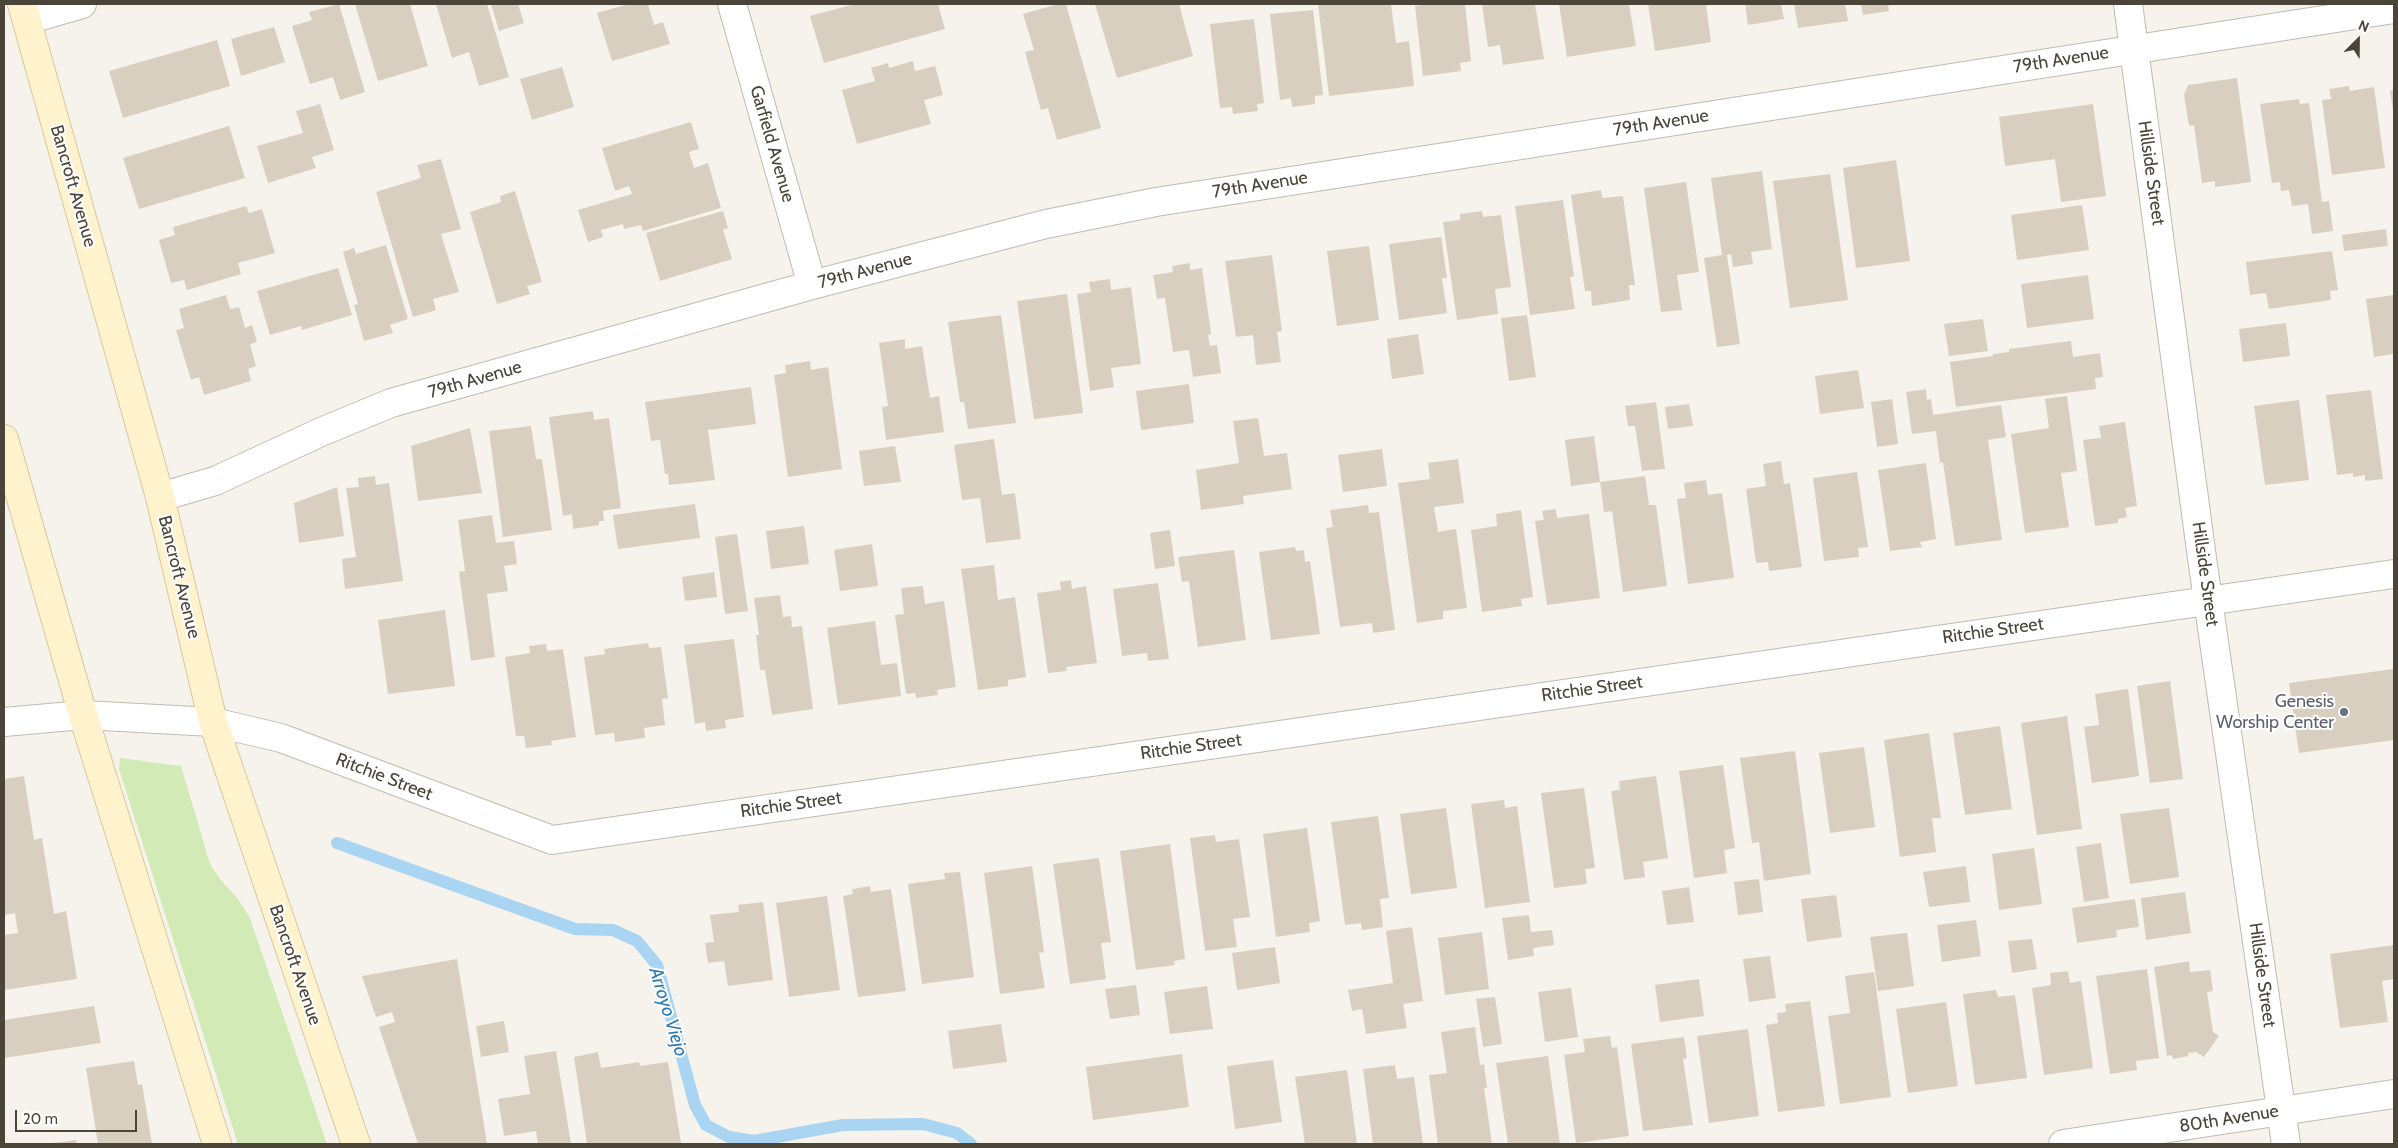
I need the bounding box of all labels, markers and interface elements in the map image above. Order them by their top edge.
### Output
north arrow [2333,15,2383,65]
text: N [2356,16,2372,36]
street label: 79th Avenue [2012,42,2110,78]
street label: Garfield Avenue [745,83,799,205]
street label: 79th Avenue [1612,105,1710,141]
street label: Hillside Street [2133,119,2169,227]
street label: Bancroft Avenue [45,122,101,250]
street label: 79th Avenue [1211,167,1309,203]
street label: 79th Avenue [816,248,914,294]
street label: 79th Avenue [426,356,524,404]
street label: Bancroft Avenue [153,513,205,641]
street label: Hillside Street [2187,520,2223,628]
street label: Ritchie Street [1941,613,2045,649]
street label: Ritchie Street [1540,671,1644,707]
place label: Genesis Worship Center [2216,691,2334,734]
marker: Genesis Worship Center [2338,706,2350,718]
street label: Ritchie Street [1139,729,1243,765]
street label: Ritchie Street [333,749,435,805]
street label: Ritchie Street [739,787,843,823]
street label: Bancroft Avenue [264,902,326,1028]
street label: Hillside Street [2244,921,2280,1029]
water label: Arroyo Viejo [644,965,692,1059]
scale bar [18,1100,140,1132]
street label: 80th Avenue [2178,1100,2280,1138]
text: 20 m [23,1110,58,1128]

